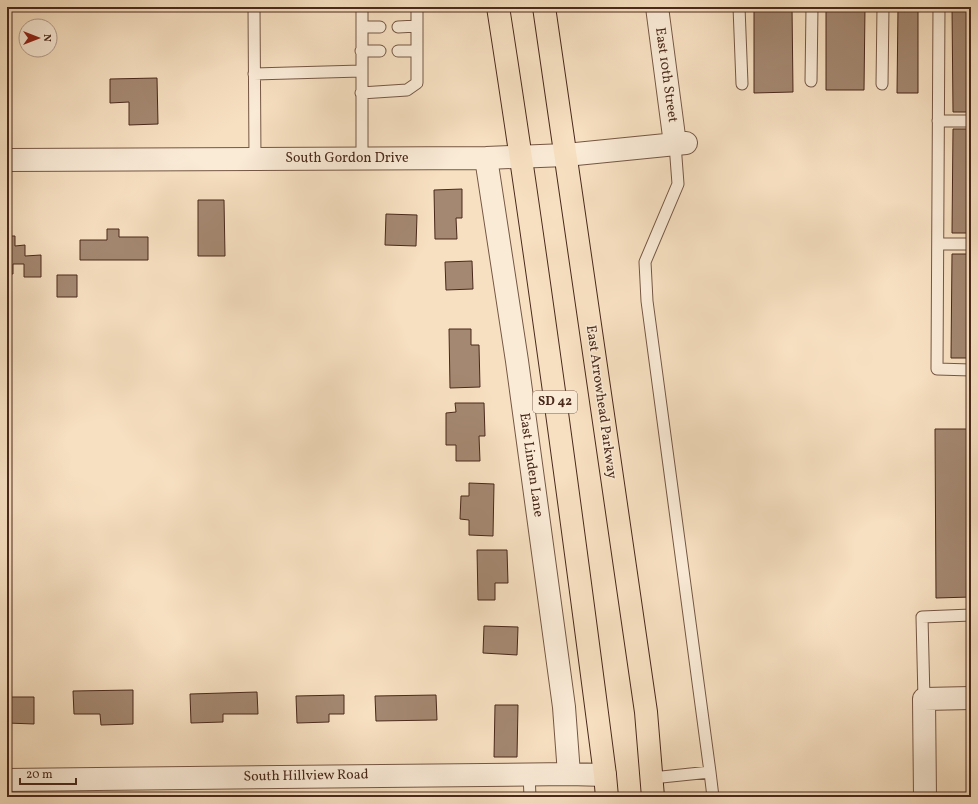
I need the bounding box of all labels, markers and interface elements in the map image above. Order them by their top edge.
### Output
north arrow [18,18,58,58]
street label: East 10th Street [650,26,682,124]
text: N [39,34,54,42]
street label: South Gordon Drive [285,149,409,168]
street label: East Arrowhead Parkway [581,324,621,481]
road number: SD 42 [533,391,577,413]
street label: East Linden Lane [514,412,548,519]
scale bar [20,760,76,786]
street label: South Hillview Road [243,765,369,787]
text: 20 m [26,767,53,783]

